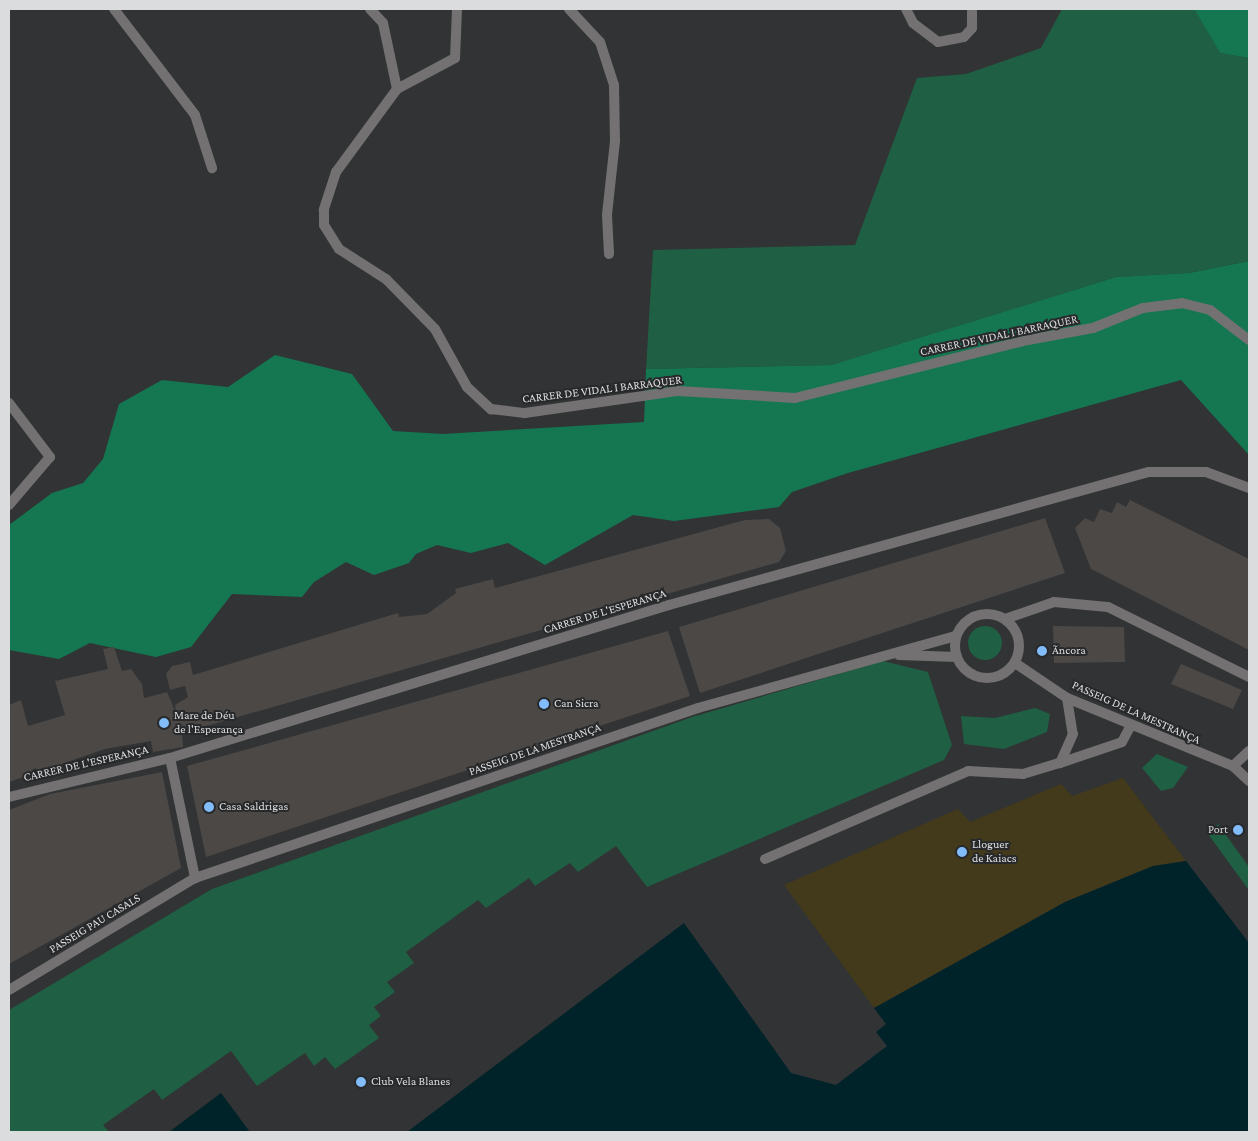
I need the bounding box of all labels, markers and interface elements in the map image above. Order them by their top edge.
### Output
street label: CARRER DE VIDAL I BARRAQUER [919,312,1079,360]
street label: CARRER DE VIDAL I BARRAQUER [521,373,683,407]
street label: CARRER DE L'ESPERANÇA [542,586,668,638]
place label: Ãncora [1052,644,1086,658]
marker: Ãncora [1036,645,1048,657]
street label: PASSEIG DE LA MESTRANÇA [1070,678,1202,748]
place label: Can Sicra [554,697,599,711]
marker: Can Sicra [538,698,550,710]
place label: Mare de Déu de l'Esperança [174,709,243,737]
marker: Mare de Déu de l'Esperança [158,717,170,729]
street label: PASSEIG DE LA MESTRANÇA [467,721,603,779]
street label: CARRER DE L'ESPERANÇA [22,743,150,785]
place label: Casa Saldrigas [219,800,288,814]
marker: Casa Saldrigas [203,801,215,813]
place label: Port [1208,823,1228,837]
marker: Port [1232,824,1244,836]
place label: Lloguer de Kaiacs [972,838,1017,866]
marker: Lloguer de Kaiacs [956,846,968,858]
street label: PASSEIG PAU CASALS [47,891,143,957]
place label: Club Vela Blanes [371,1075,450,1089]
marker: Club Vela Blanes [355,1076,367,1088]

